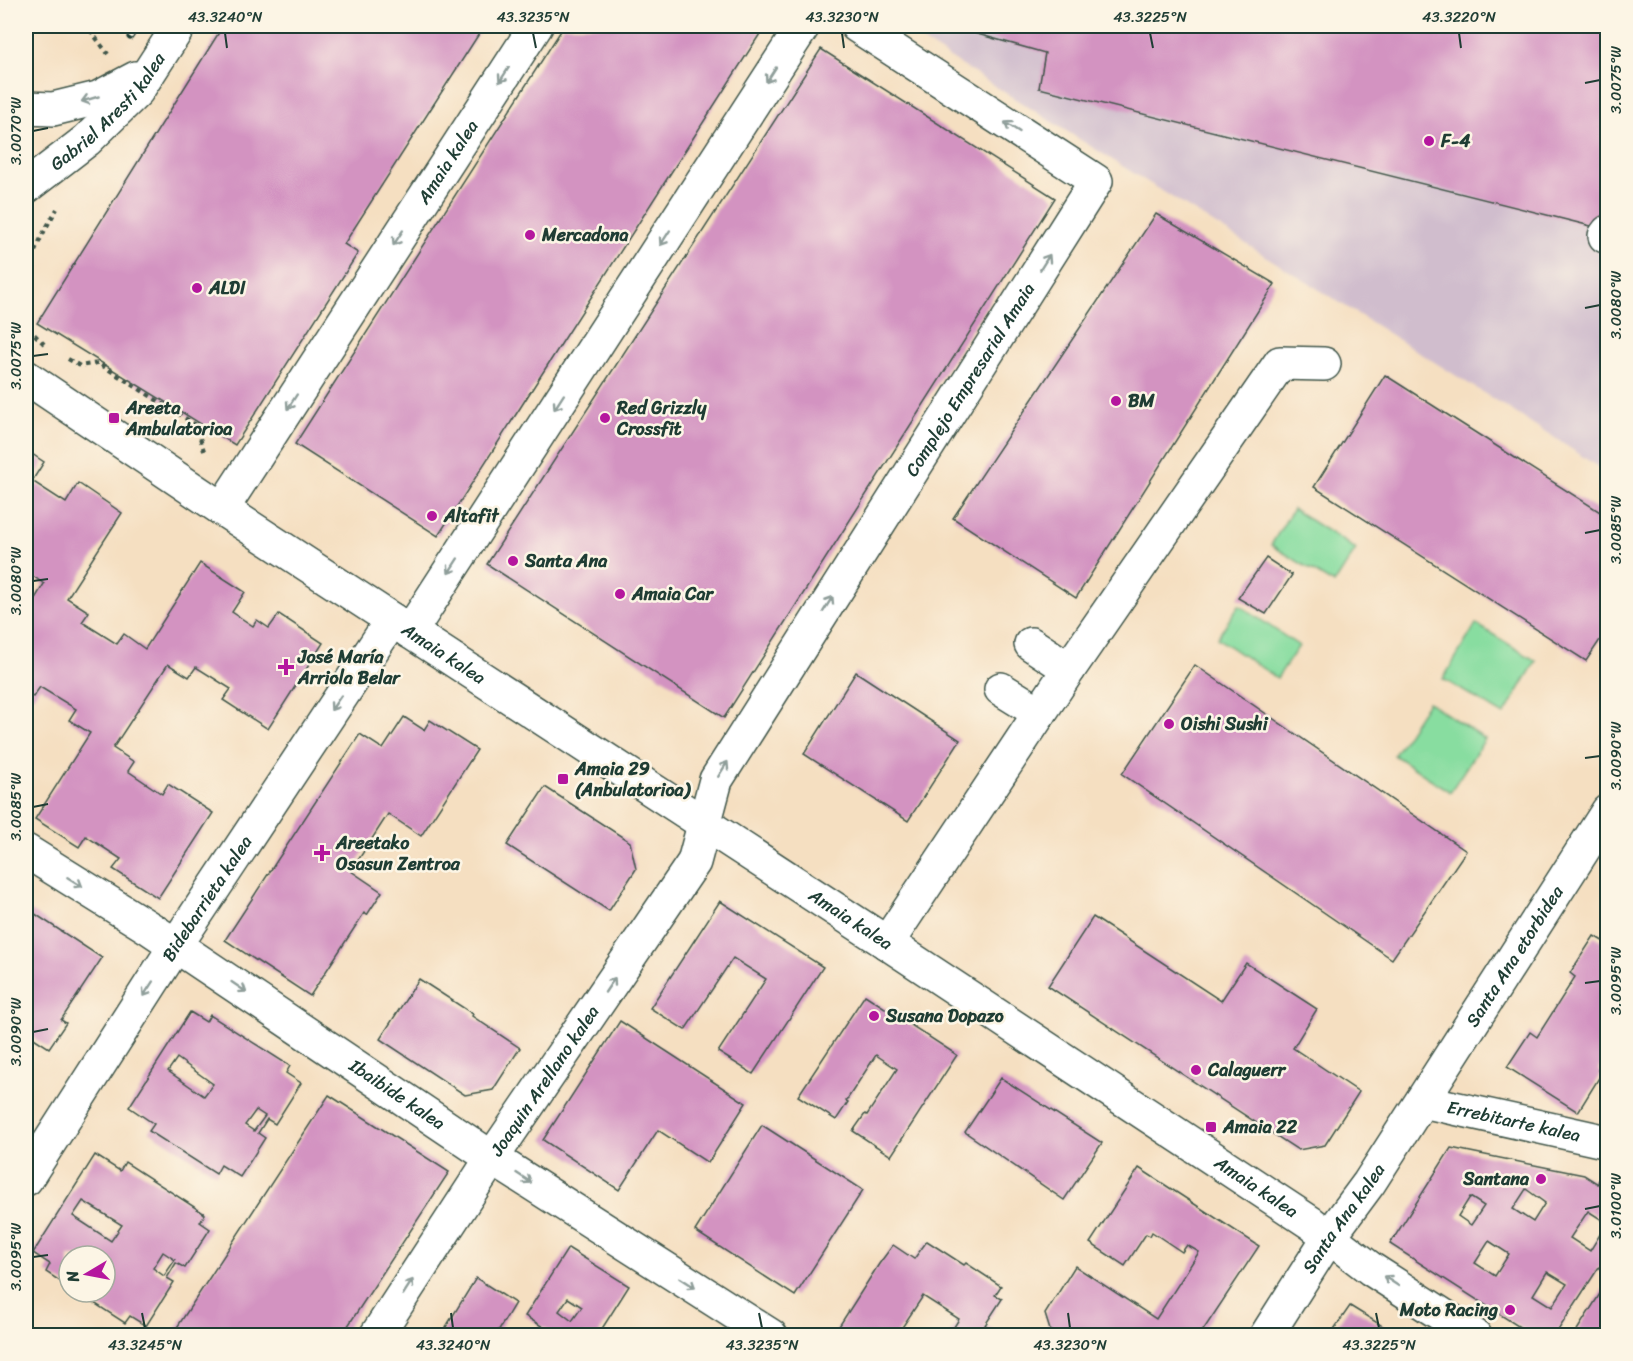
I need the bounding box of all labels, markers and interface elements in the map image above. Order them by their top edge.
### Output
text: 43.3240°N [188,4,263,30]
text: 43.3235°N [496,4,570,30]
text: 43.3230°N [805,4,879,30]
text: 43.3225°N [1113,4,1187,30]
text: 43.3220°N [1422,4,1497,30]
street label: Gabriel Aresti kalea [43,45,174,179]
text: 3.0075°W [1603,46,1629,114]
one-way arrow [498,66,511,83]
one-way arrow [765,66,777,82]
one-way arrow [81,94,100,106]
text: 3.0070°W [3,97,29,165]
street label: Amaia kalea [408,113,487,211]
one-way arrow [1005,121,1021,133]
place label: F-4 [1440,125,1471,157]
marker: F-4 [1422,134,1436,148]
place label: Mercadona [541,219,628,251]
marker: Mercadona [523,228,537,242]
one-way arrow [392,229,404,246]
one-way arrow [659,229,671,246]
one-way arrow [1039,254,1051,271]
text: 3.0080°W [1603,270,1629,339]
place label: ALDI [208,272,246,304]
street label: Complejo Empresarial Amaia [896,276,1044,483]
marker: ALDI [190,281,204,295]
text: 3.0075°W [3,322,29,390]
place label: BM [1128,385,1155,417]
place label: Areeta Ambulatorioa [125,392,233,445]
place label: Red Grizzly Crossfit [616,392,707,445]
one-way arrow [286,393,298,409]
one-way arrow [552,393,564,410]
marker: BM [1109,394,1123,408]
marker: Areeta Ambulatorioa [107,411,121,425]
marker: Red Grizzly Crossfit [598,411,612,425]
text: 3.0085°W [1603,496,1629,564]
place label: Altafit [443,500,500,532]
marker: Altafit [425,509,439,523]
place label: Santa Ana [524,545,608,577]
text: 3.0080°W [3,546,29,615]
marker: Santa Ana [506,554,520,568]
one-way arrow [446,557,459,574]
place label: Amaia Car [631,578,715,610]
marker: Amaia Car [613,587,627,601]
one-way arrow [822,596,834,613]
street label: Amaia kalea [394,614,492,693]
place label: José María Arriola Belar [297,641,401,694]
marker: José María Arriola Belar [279,660,293,674]
one-way arrow [330,695,342,711]
place label: Oishi Sushi [1181,708,1269,740]
marker: Oishi Sushi [1162,717,1176,731]
text: 3.0090°W [1603,721,1629,790]
place label: Amaia 29 (Anbulatorioa) [574,753,692,806]
one-way arrow [718,761,730,778]
marker: Amaia 29 (Anbulatorioa) [556,772,570,786]
text: 3.0085°W [3,773,29,841]
place label: Areetako Osasun Zentroa [335,827,461,880]
street label: Bidebarrieta kalea [153,828,261,968]
marker: Areetako Osasun Zentroa [313,844,331,862]
one-way arrow [66,877,83,889]
street label: Santa Ana etorbidea [1457,878,1573,1034]
street label: Amaia kalea [801,879,899,959]
text: 3.0095°W [1603,947,1629,1015]
one-way arrow [604,977,616,994]
one-way arrow [142,980,154,997]
one-way arrow [231,981,248,994]
text: 3.0090°W [3,997,29,1066]
street label: Joaquin Arellano kalea [481,998,608,1164]
place label: Susana Dopazo [885,1000,1004,1032]
marker: Susana Dopazo [867,1009,881,1023]
street label: Ibaibide kalea [342,1050,452,1138]
place label: Calaguerr [1207,1054,1287,1086]
marker: Calaguerr [1189,1063,1203,1077]
street label: Errebitarte kalea [1444,1091,1583,1151]
place label: Amaia 22 [1222,1111,1298,1143]
marker: Amaia 22 [1204,1120,1218,1134]
street label: Amaia kalea [1207,1147,1305,1227]
street label: Santa Ana kalea [1294,1157,1394,1280]
place label: Santana [1462,1163,1530,1195]
one-way arrow [515,1171,532,1184]
marker: Santana [1534,1172,1548,1186]
text: 3.0100°W [1603,1173,1629,1239]
text: 3.0095°W [3,1223,29,1291]
north arrow [57,1244,117,1304]
text: N [57,1268,88,1285]
one-way arrow [1383,1275,1400,1287]
one-way arrow [679,1277,696,1289]
one-way arrow [402,1279,414,1295]
place label: Moto Racing [1399,1294,1498,1326]
marker: Moto Racing [1503,1303,1517,1317]
text: 43.3245°N [108,1332,183,1358]
text: 43.3240°N [416,1332,491,1358]
text: 43.3235°N [725,1332,799,1358]
text: 43.3230°N [1033,1332,1107,1358]
text: 43.3225°N [1342,1332,1416,1358]

